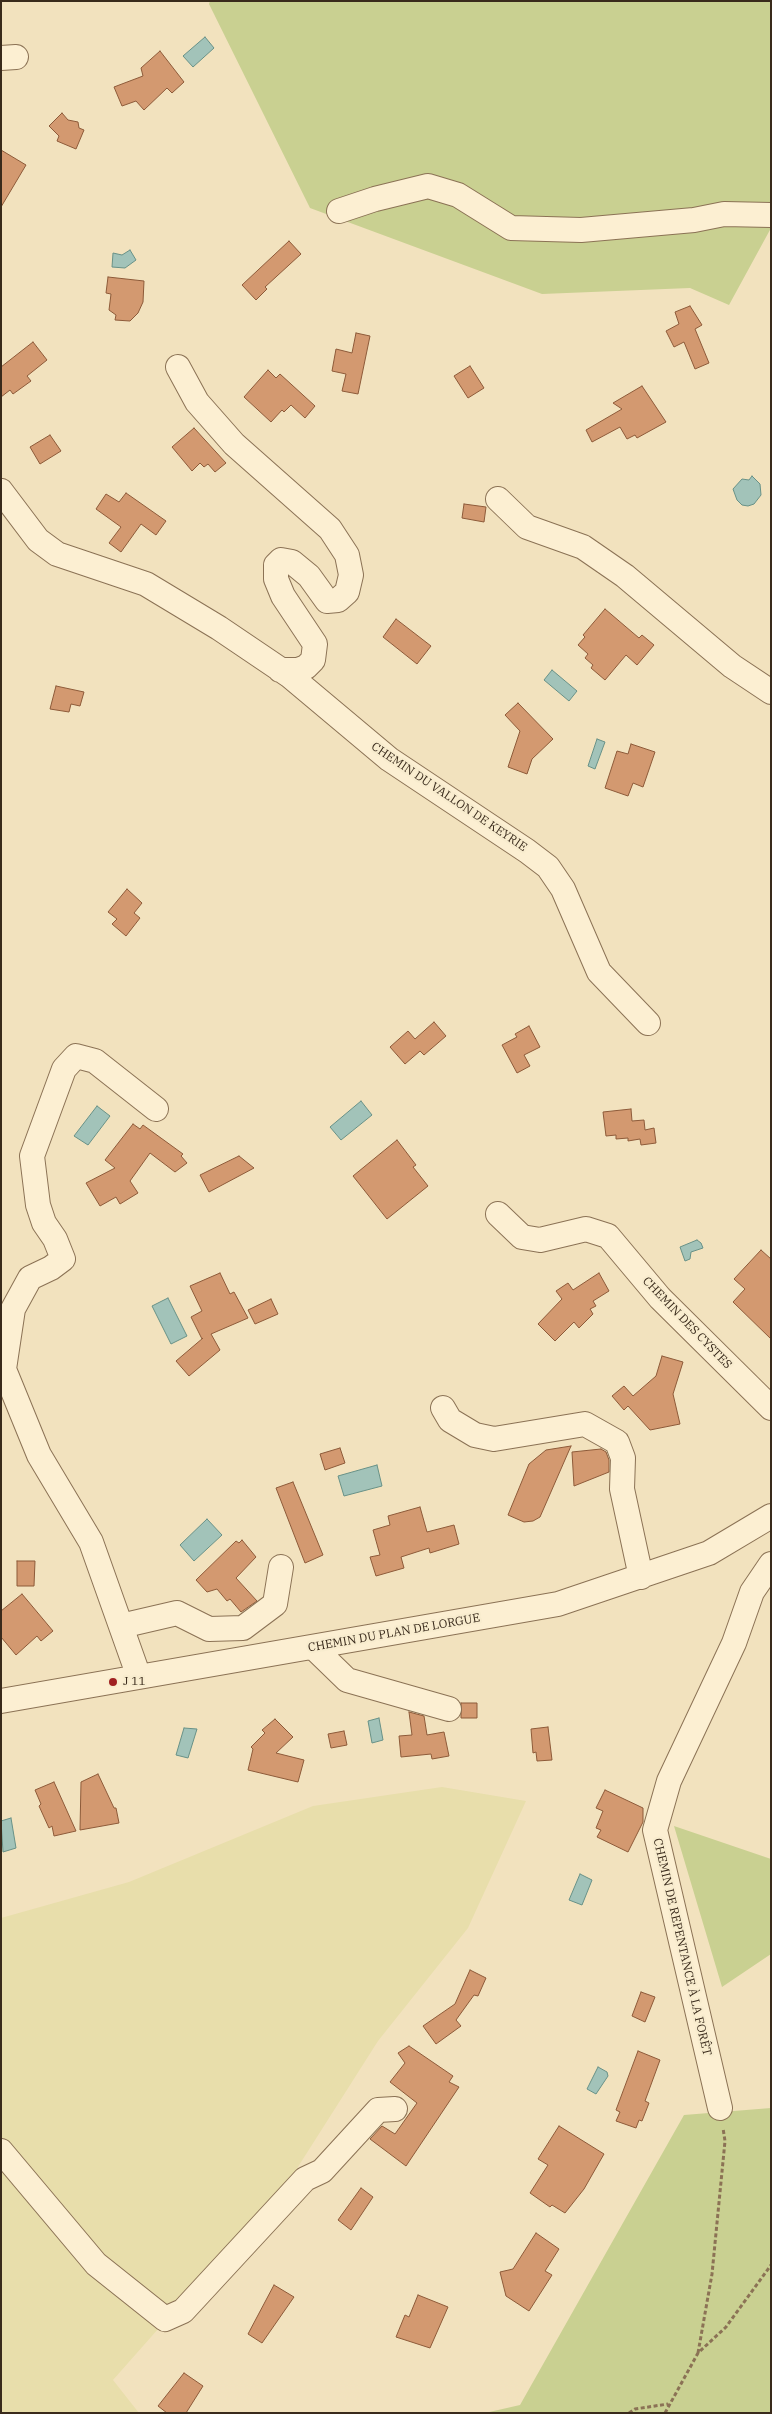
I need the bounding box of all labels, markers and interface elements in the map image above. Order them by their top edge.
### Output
street label: CHEMIN DU VALLON DE KEYRIE [368,739,530,855]
street label: CHEMIN DES CYSTES [639,1274,735,1372]
street label: CHEMIN DU PLAN DE LORGUE [307,1611,481,1655]
place label: J 11 [123,1675,146,1689]
marker: J 11 [107,1676,119,1688]
street label: CHEMIN DE REPENTANCE À LA FORÊT [650,1837,714,2057]

